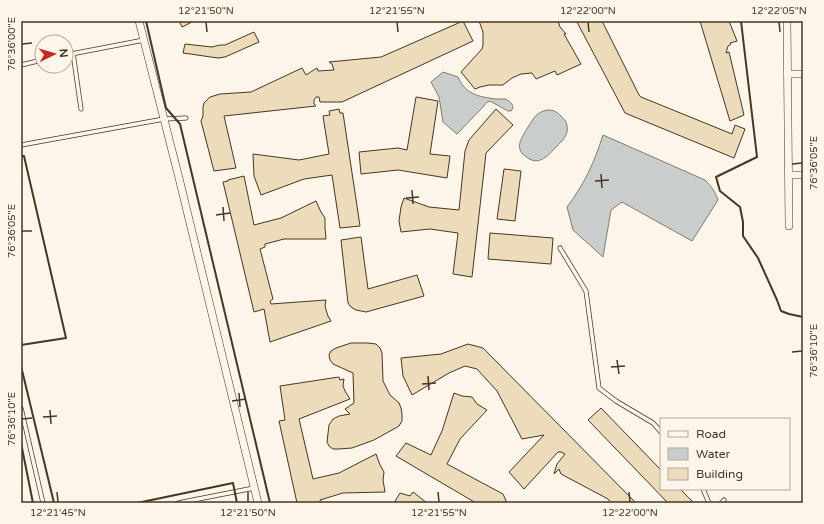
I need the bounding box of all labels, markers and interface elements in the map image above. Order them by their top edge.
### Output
text: 12°21'50"N [178,5,234,17]
text: 12°21'55"N [369,5,425,17]
text: 12°22'00"N [560,5,616,17]
text: 12°22'05"N [751,5,807,17]
text: 76°36'00"E [6,17,18,71]
north arrow [34,34,74,74]
text: N [57,48,70,58]
text: 76°36'05"E [808,136,820,190]
text: 76°36'05"E [6,204,18,258]
text: 76°36'10"E [808,324,820,378]
text: 76°36'10"E [6,392,18,446]
legend [660,418,790,490]
text: Road [696,427,726,441]
text: Water [696,447,731,461]
text: Building [696,467,743,481]
text: 12°21'45"N [30,507,86,519]
text: 12°21'50"N [220,507,276,519]
text: 12°21'55"N [411,507,467,519]
text: 12°22'00"N [602,507,658,519]

